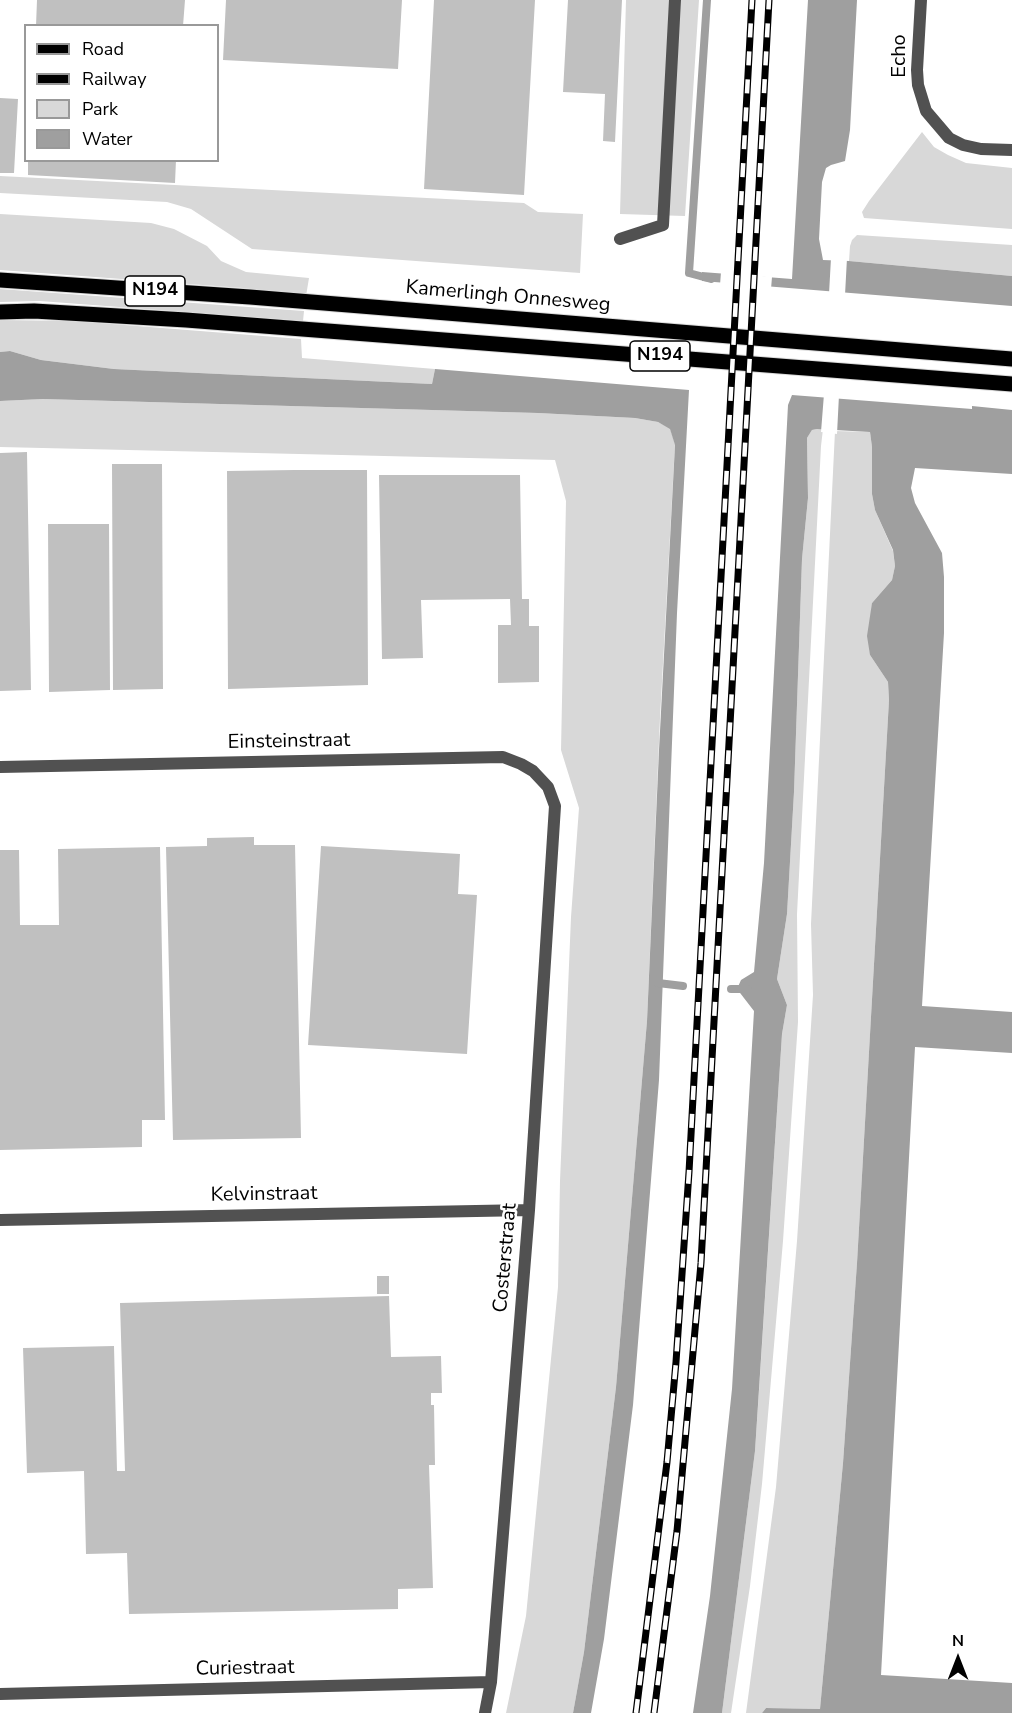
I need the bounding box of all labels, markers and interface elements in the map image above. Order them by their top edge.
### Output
legend [24,24,219,162]
street label: Echo [888,34,912,78]
text: Road [82,37,124,61]
text: Railway [82,67,147,91]
text: Park [82,97,118,121]
text: Water [82,127,133,151]
road number: N194 [125,276,185,306]
street label: Kamerlingh Onnesweg [405,276,611,318]
road number: N194 [630,341,690,371]
street label: Einsteinstraat [228,729,350,755]
street label: Kelvinstraat [210,1182,318,1208]
street label: Costerstraat [489,1202,523,1314]
north arrow [928,1629,988,1689]
text: N [952,1630,964,1652]
street label: Curiestraat [195,1656,295,1682]

